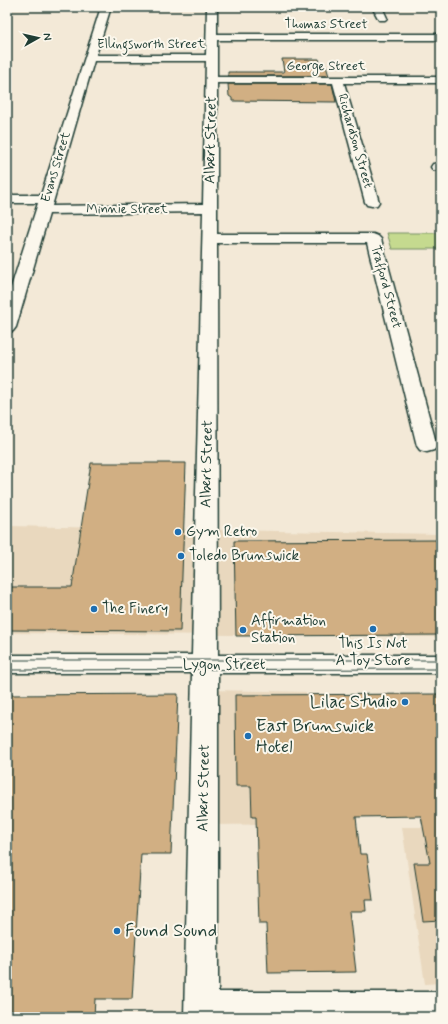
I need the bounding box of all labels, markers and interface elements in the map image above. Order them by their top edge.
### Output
street label: Thomas Street [284,16,368,33]
north arrow [18,18,58,58]
text: N [39,32,54,41]
street label: Ellingsworth Street [97,36,205,55]
street label: George Street [287,58,366,76]
street label: Richardson Street [333,92,377,190]
street label: Albert Street [200,96,222,184]
street label: Evans Street [37,129,75,204]
street label: Minnie Street [86,201,168,218]
street label: Trafford Street [365,243,405,331]
street label: Albert Street [196,420,218,508]
place label: Gym Retro [186,522,257,542]
marker: Gym Retro [173,527,183,537]
place label: Toledo Brunswick [189,546,299,566]
marker: Toledo Brunswick [176,551,186,561]
place label: The Finery [102,599,168,619]
marker: The Finery [89,604,99,614]
place label: Affirmation Station [251,611,326,648]
marker: This Is Not A Toy Store [368,624,378,634]
marker: Affirmation Station [238,625,248,635]
place label: This Is Not A Toy Store [336,634,411,671]
street label: Lygon Street [183,655,266,676]
place label: Lilac Studio [310,690,397,714]
marker: Lilac Studio [400,697,410,707]
place label: East Brunswick Hotel [256,714,374,759]
marker: East Brunswick Hotel [243,731,253,741]
street label: Albert Street [193,744,215,832]
place label: Found Sound [125,919,217,943]
marker: Found Sound [112,926,122,936]

